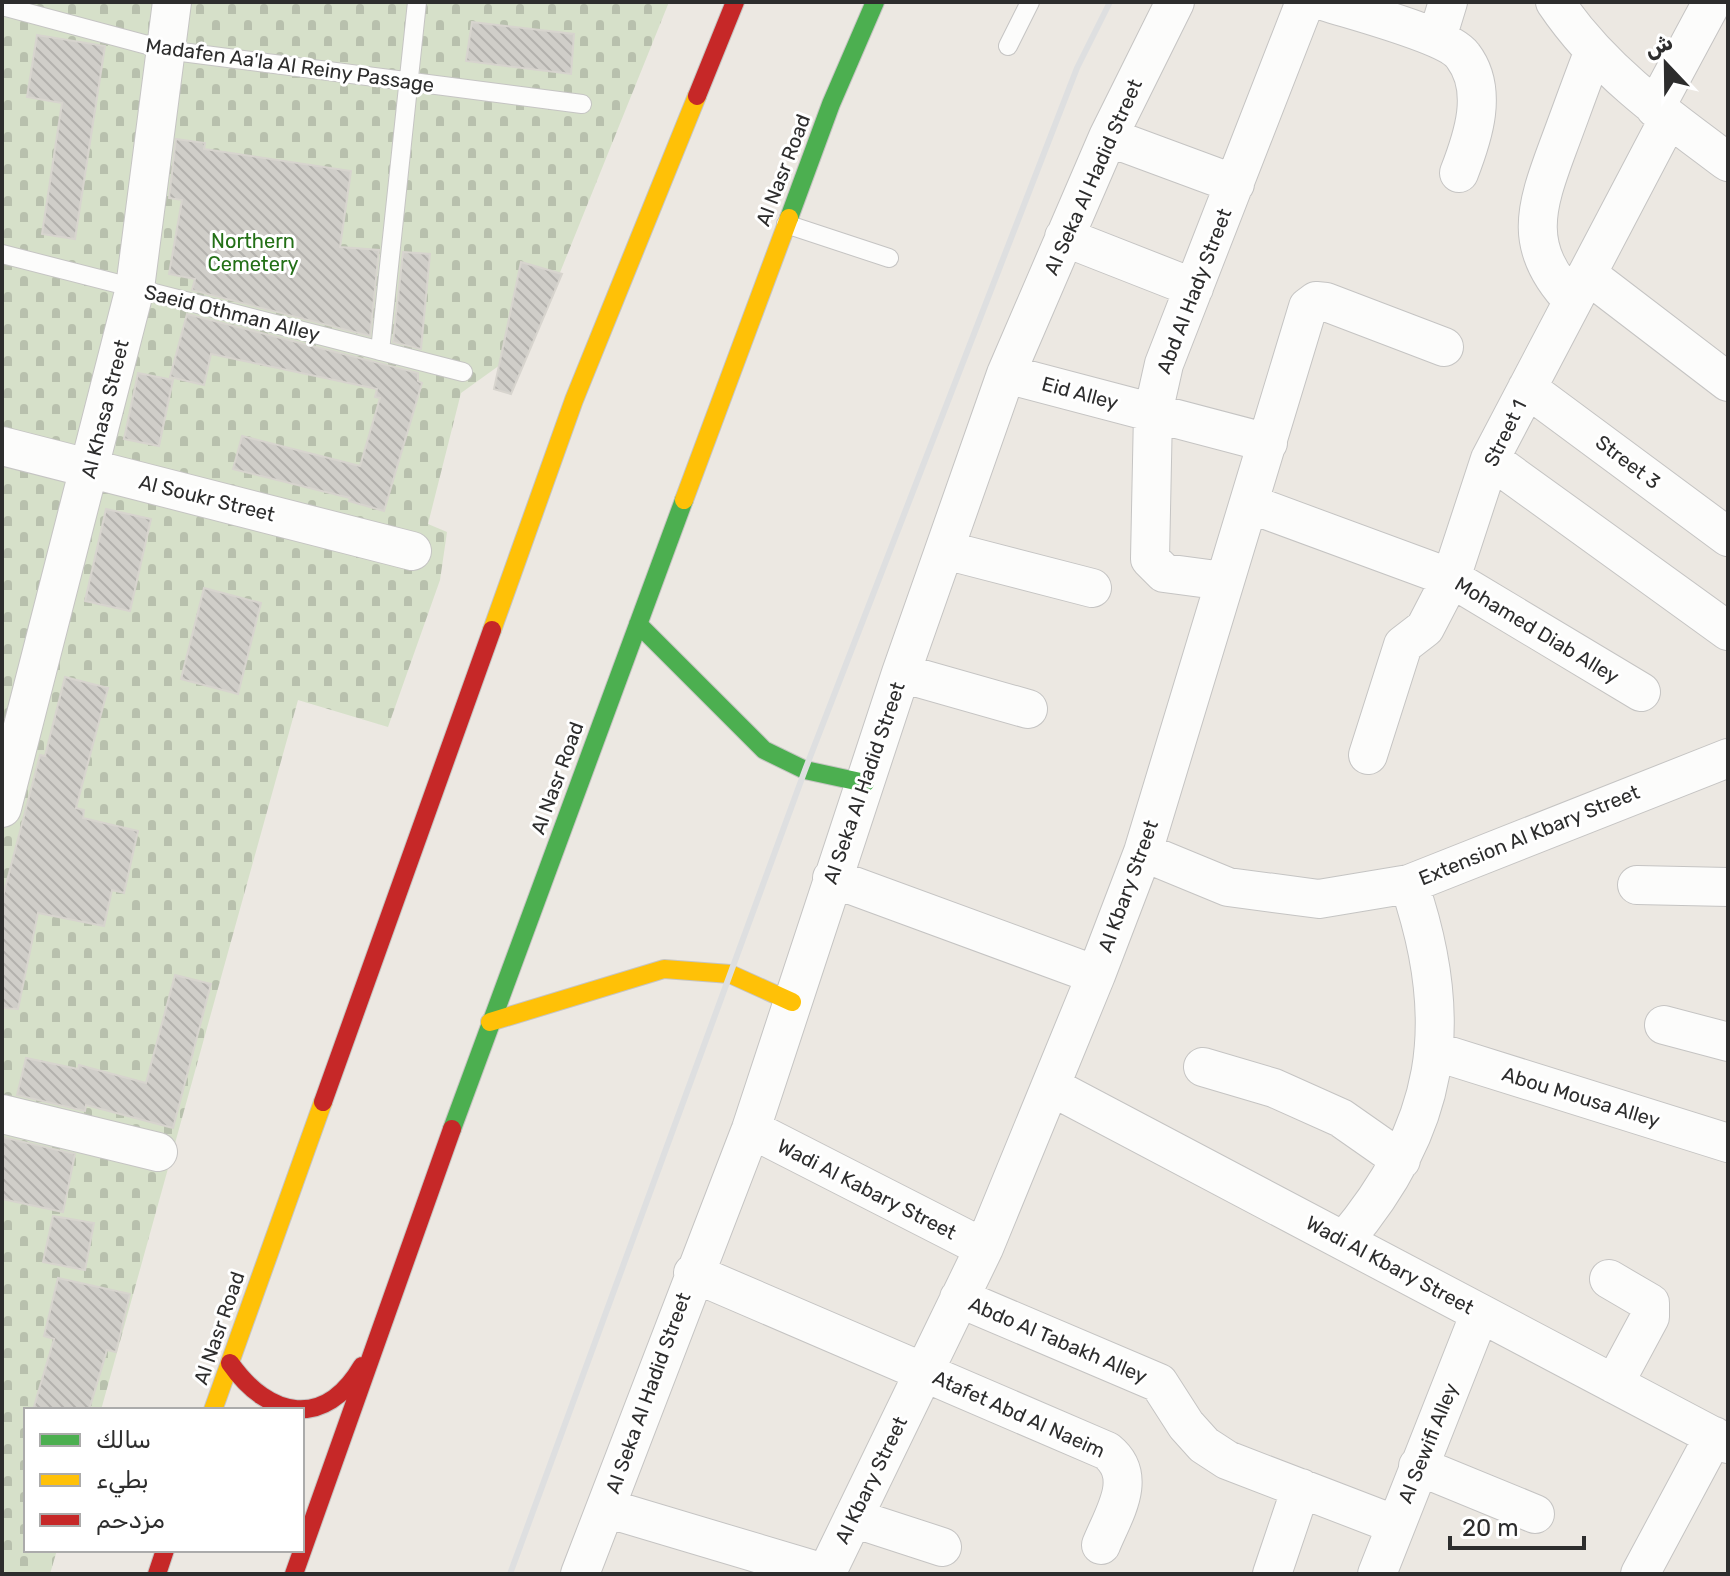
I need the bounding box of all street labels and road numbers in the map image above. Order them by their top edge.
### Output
street label: Madafen Aa'la Al Reiny Passage [144,33,436,97]
street label: Al Seka Al Hadid Street [1039,75,1147,279]
street label: Al Nasr Road [751,111,815,229]
street label: Abd Al Hady Street [1151,205,1237,377]
street label: Saeid Othman Alley [142,280,322,346]
street label: Al Khasa Street [76,337,134,481]
street label: Eid Alley [1039,371,1121,415]
street label: Street 1 [1479,396,1531,470]
street label: Street 3 [1591,430,1665,494]
street label: Al Soukr Street [137,470,278,527]
street label: Mohamed Diab Alley [1451,571,1623,689]
street label: Al Seka Al Hadid Street [818,679,910,887]
street label: Al Nasr Road [526,719,588,837]
street label: Extension Al Kbary Street [1415,780,1643,890]
street label: Al Kbary Street [1093,816,1163,955]
street label: Abou Mousa Alley [1499,1062,1663,1132]
street label: Wadi Al Kabary Street [774,1133,961,1245]
street label: Wadi Al Kbary Street [1302,1211,1478,1319]
street label: Al Nasr Road [188,1268,250,1388]
street label: Al Seka Al Hadid Street [600,1289,696,1497]
street label: Abdo Al Tabakh Alley [965,1292,1151,1388]
street label: Atafet Abd Al Naeim [929,1365,1109,1463]
street label: Al Sewifi Alley [1393,1379,1463,1507]
street label: Al Kbary Street [830,1412,912,1548]

